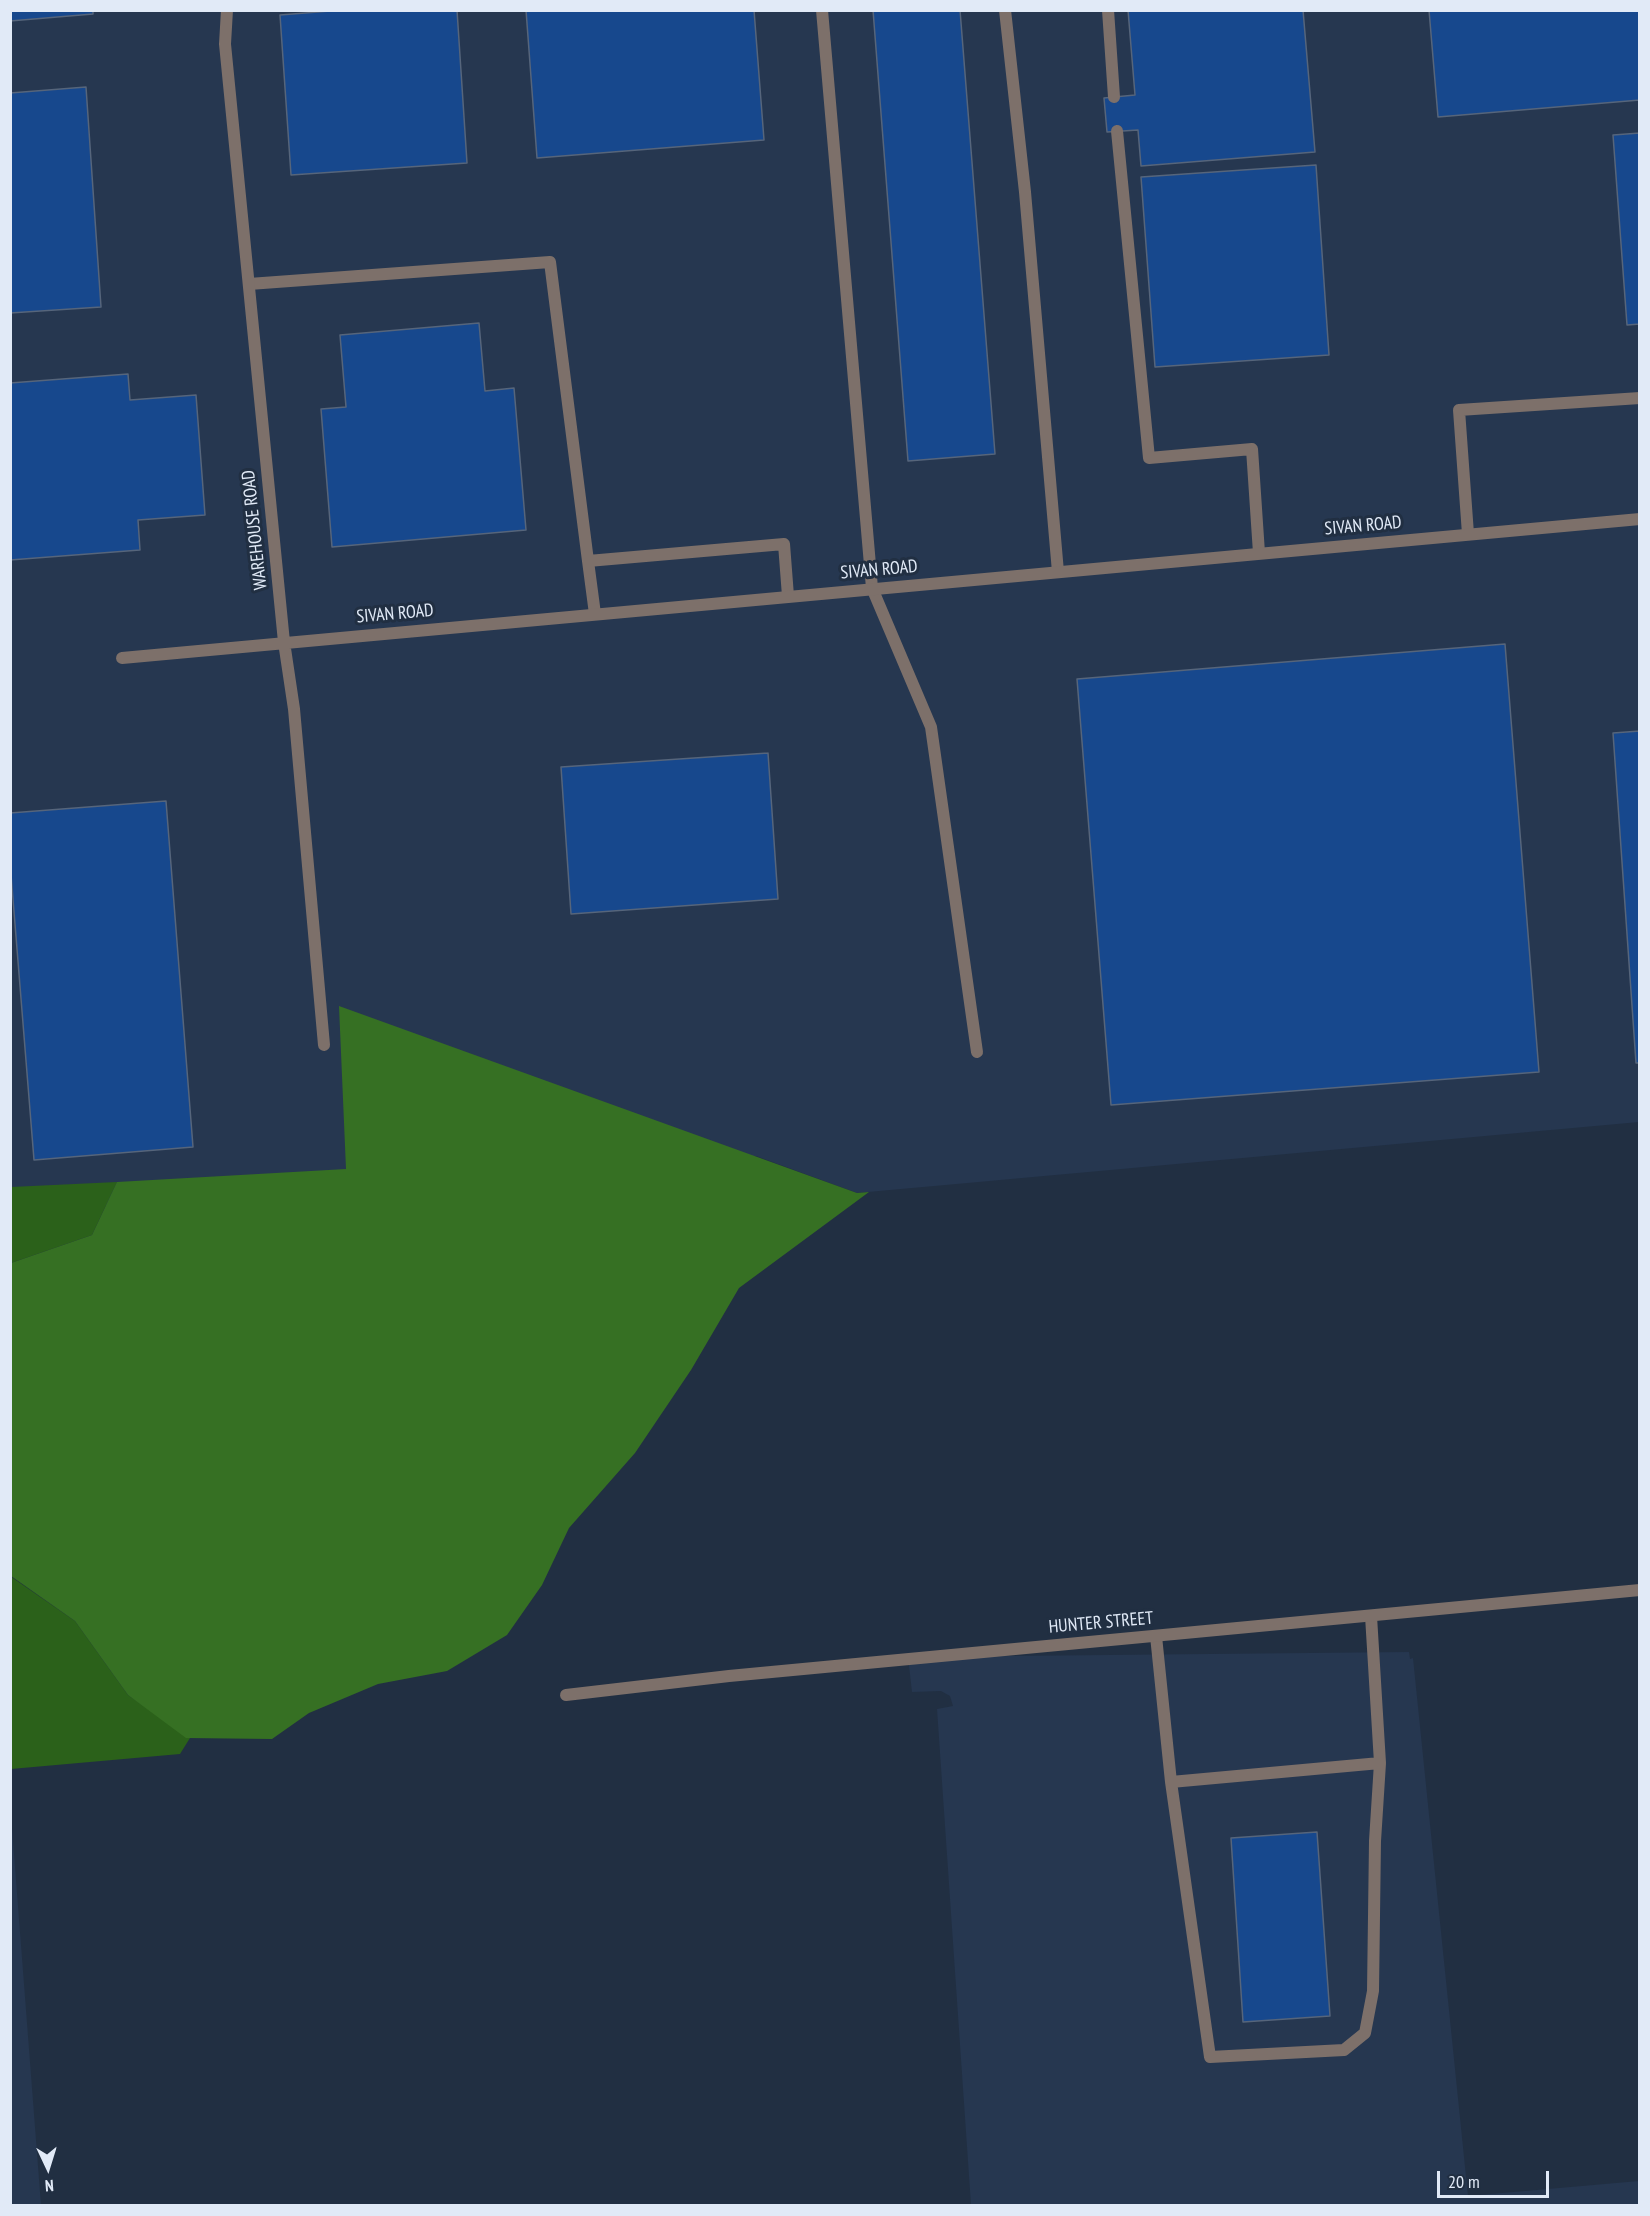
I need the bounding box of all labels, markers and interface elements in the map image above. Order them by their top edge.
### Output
street label: WAREHOUSE ROAD [238,469,272,591]
street label: SIVAN ROAD [1324,512,1402,540]
street label: SIVAN ROAD [840,556,918,584]
street label: SIVAN ROAD [356,600,434,628]
street label: HUNTER STREET [1048,1608,1154,1638]
north arrow [18,2138,78,2198]
scale bar [1440,2159,1552,2197]
text: 20 m [1448,2170,1480,2193]
text: N [44,2176,54,2196]

